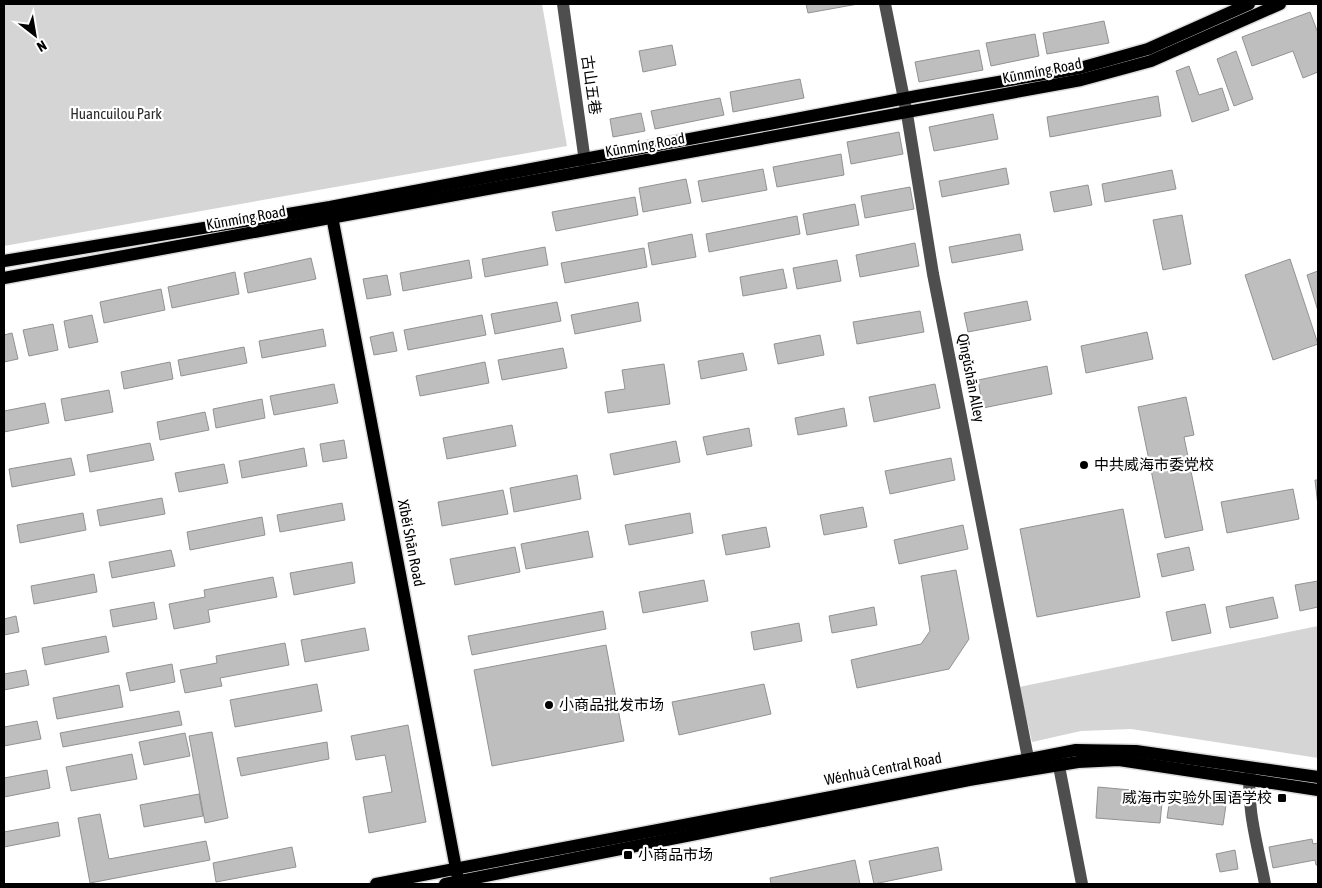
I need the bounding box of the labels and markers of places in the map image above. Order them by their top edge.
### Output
place label: 中共威海市委党校 [1094,456,1214,473]
marker: 中共威海市委党校 [1078,459,1090,471]
place label: 小商品批发市场 [559,696,664,713]
marker: 小商品批发市场 [543,699,555,711]
place label: 威海市实验外国语学校 [1122,789,1272,806]
marker: 威海市实验外国语学校 [1276,792,1288,804]
place label: 小商品市场 [638,846,713,863]
marker: 小商品市场 [622,849,634,861]

